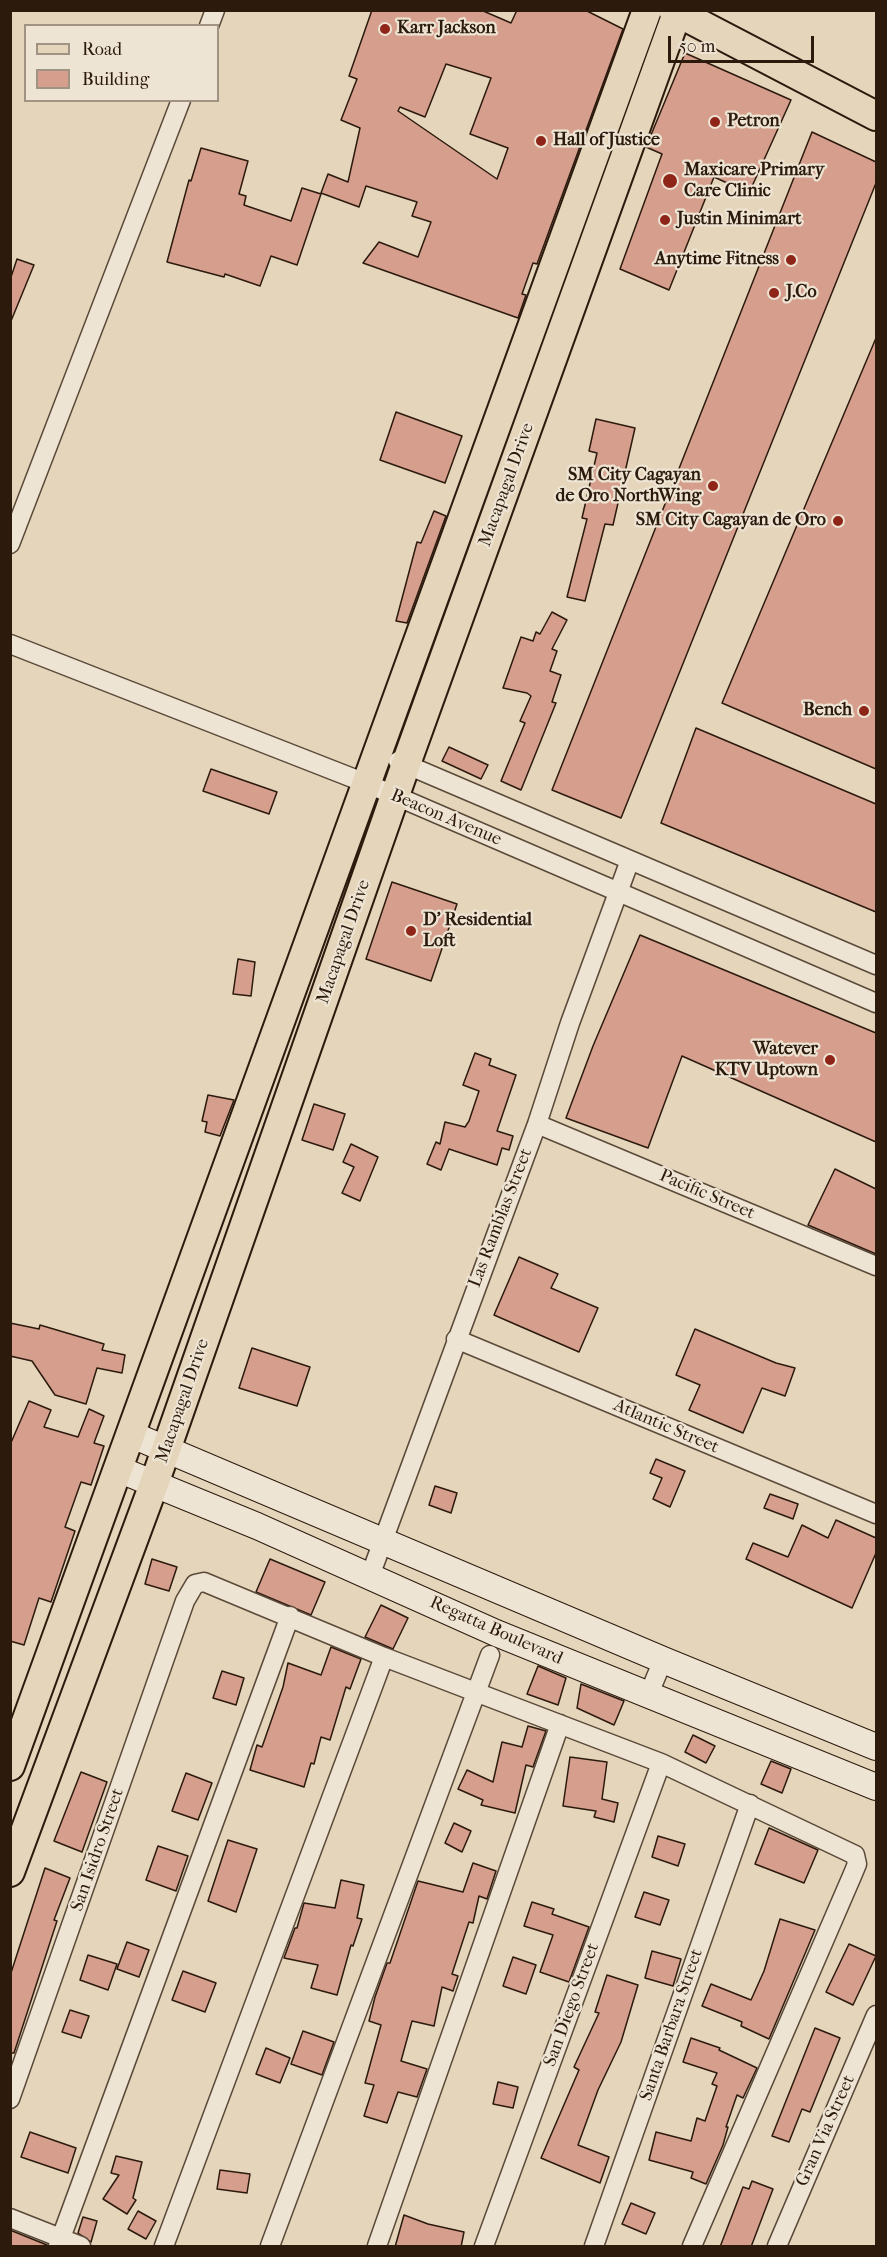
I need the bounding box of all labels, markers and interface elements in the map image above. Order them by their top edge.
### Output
place label: Karr Jackson [397,18,496,40]
marker: Karr Jackson [378,22,392,36]
legend [24,24,219,102]
scale bar [671,24,816,62]
text: 50 m [679,36,715,57]
text: Road [82,39,122,60]
text: Building [82,69,149,90]
place label: Petron [727,111,780,133]
marker: Petron [708,115,722,129]
place label: Hall of Justice [553,130,660,152]
marker: Hall of Justice [534,134,548,148]
place label: Maxicare Primary Care Clinic [684,160,824,202]
marker: Maxicare Primary Care Clinic [661,172,679,190]
place label: Justin Minimart [677,209,801,231]
marker: Justin Minimart [658,213,672,227]
place label: Anytime Fitness [655,249,779,271]
marker: Anytime Fitness [784,253,798,267]
place label: J.Co [786,282,817,304]
marker: J.Co [767,286,781,300]
street label: Macapagal Drive [475,420,539,550]
place label: SM City Cagayan de Oro NorthWing [556,465,701,508]
marker: SM City Cagayan de Oro NorthWing [706,479,720,493]
place label: SM City Cagayan de Oro [636,510,826,532]
marker: SM City Cagayan de Oro [831,514,845,528]
place label: Bench [803,700,852,722]
marker: Bench [857,704,871,718]
street label: Beacon Avenue [387,785,505,851]
street label: Macapagal Drive [313,877,375,1007]
place label: D' Residential Loft [423,910,532,952]
marker: D' Residential Loft [404,924,418,938]
place label: Watever KTV Uptown [715,1039,818,1082]
marker: Watever KTV Uptown [823,1053,837,1067]
street label: Las Ramblas Street [465,1146,537,1290]
street label: Pacific Street [656,1165,758,1225]
street label: Macapagal Drive [152,1336,214,1466]
street label: Atlantic Street [610,1395,722,1459]
street label: Regatta Boulevard [426,1592,566,1670]
street label: San Isidro Street [67,1786,129,1914]
street label: San Diego Street [540,1940,604,2070]
street label: Santa Barbara Street [636,1946,708,2104]
street label: Gran Via Street [792,2072,860,2190]

